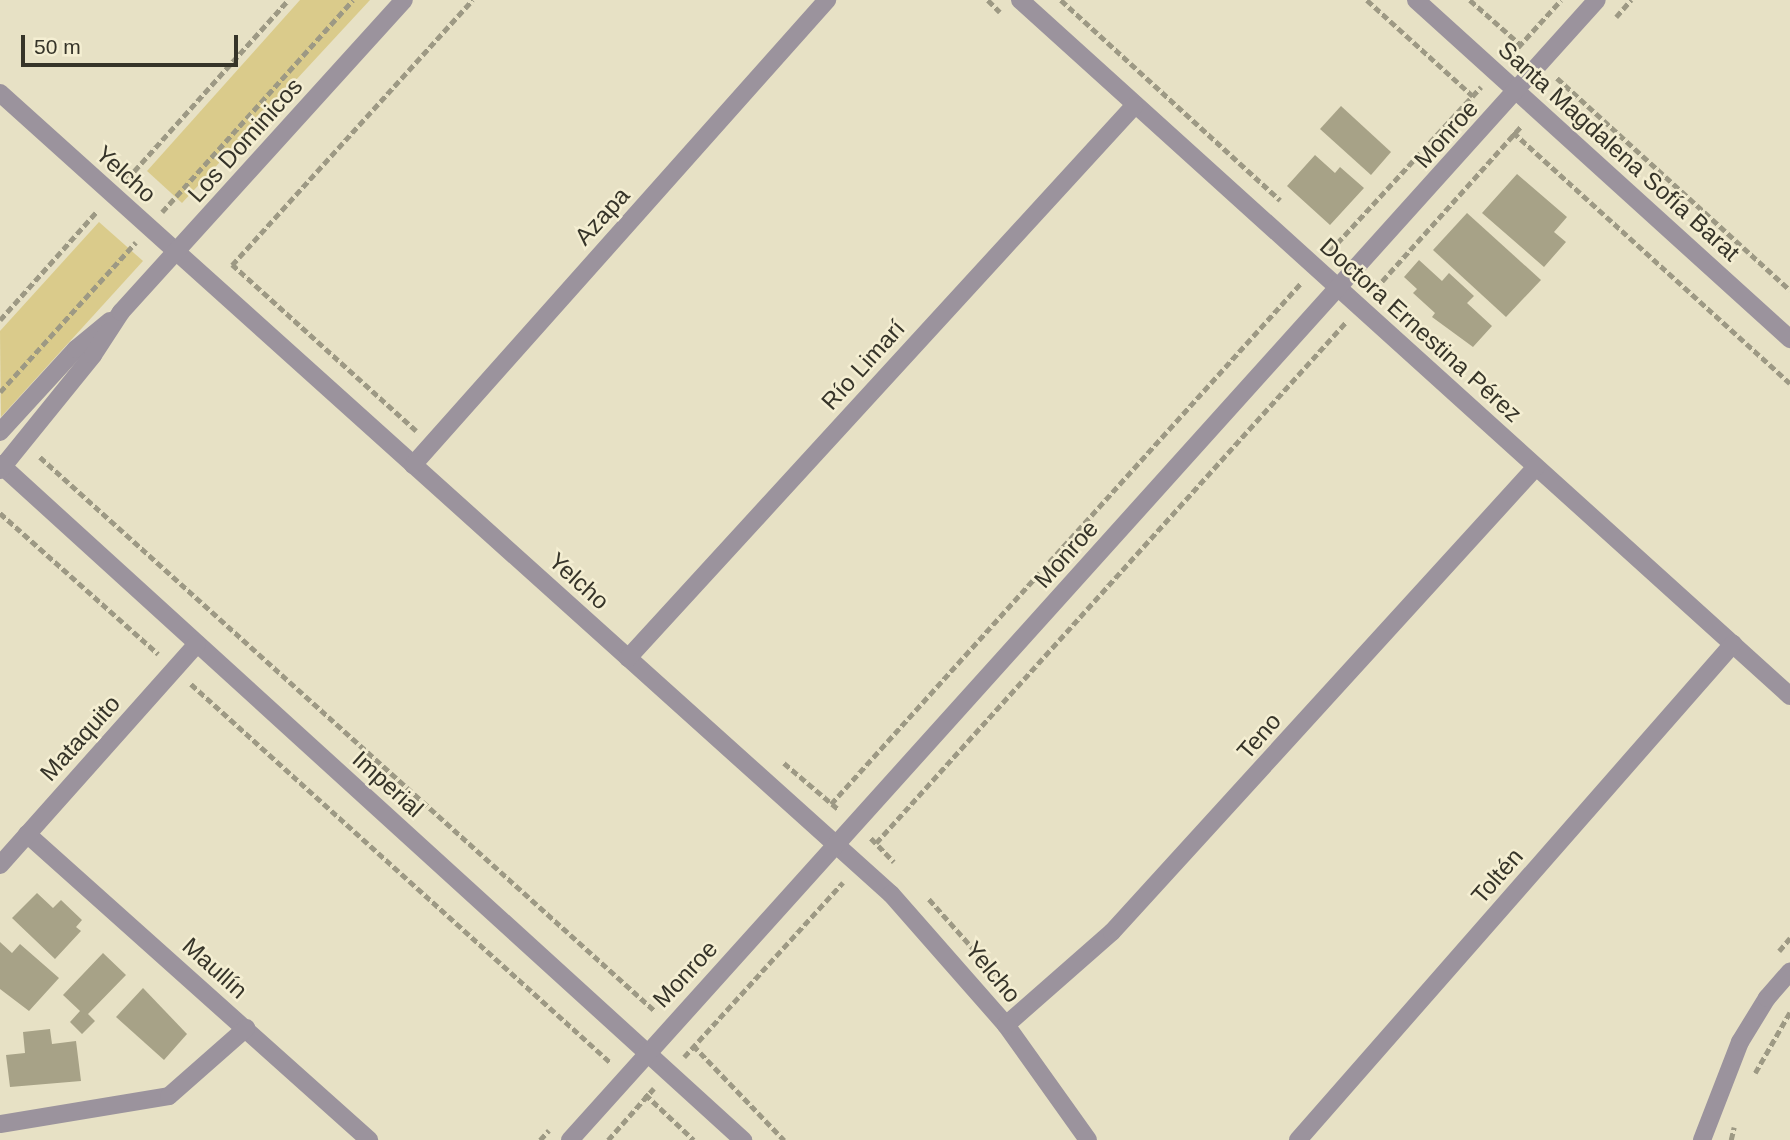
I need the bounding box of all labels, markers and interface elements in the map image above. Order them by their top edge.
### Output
scale bar [24,21,242,65]
text: 50 m [34,35,81,58]
street label: Santa Magdalena Sofía Barat [1492,35,1746,267]
street label: Los Dominicos [182,72,308,208]
street label: Monroe [1408,94,1484,174]
street label: Yelcho [90,139,162,209]
street label: Azapa [569,181,635,251]
street label: Doctora Ernestina Pérez [1314,232,1528,428]
street label: Río Limarí [815,314,911,416]
street label: Monroe [1028,514,1104,594]
street label: Yelcho [543,546,615,616]
street label: Mataquito [34,689,126,787]
street label: Teno [1231,707,1287,765]
street label: Imperial [347,745,429,823]
street label: Toltén [1465,842,1529,910]
street label: Maullín [177,931,253,1005]
street label: Monroe [647,934,723,1014]
street label: Yelcho [959,935,1027,1009]

